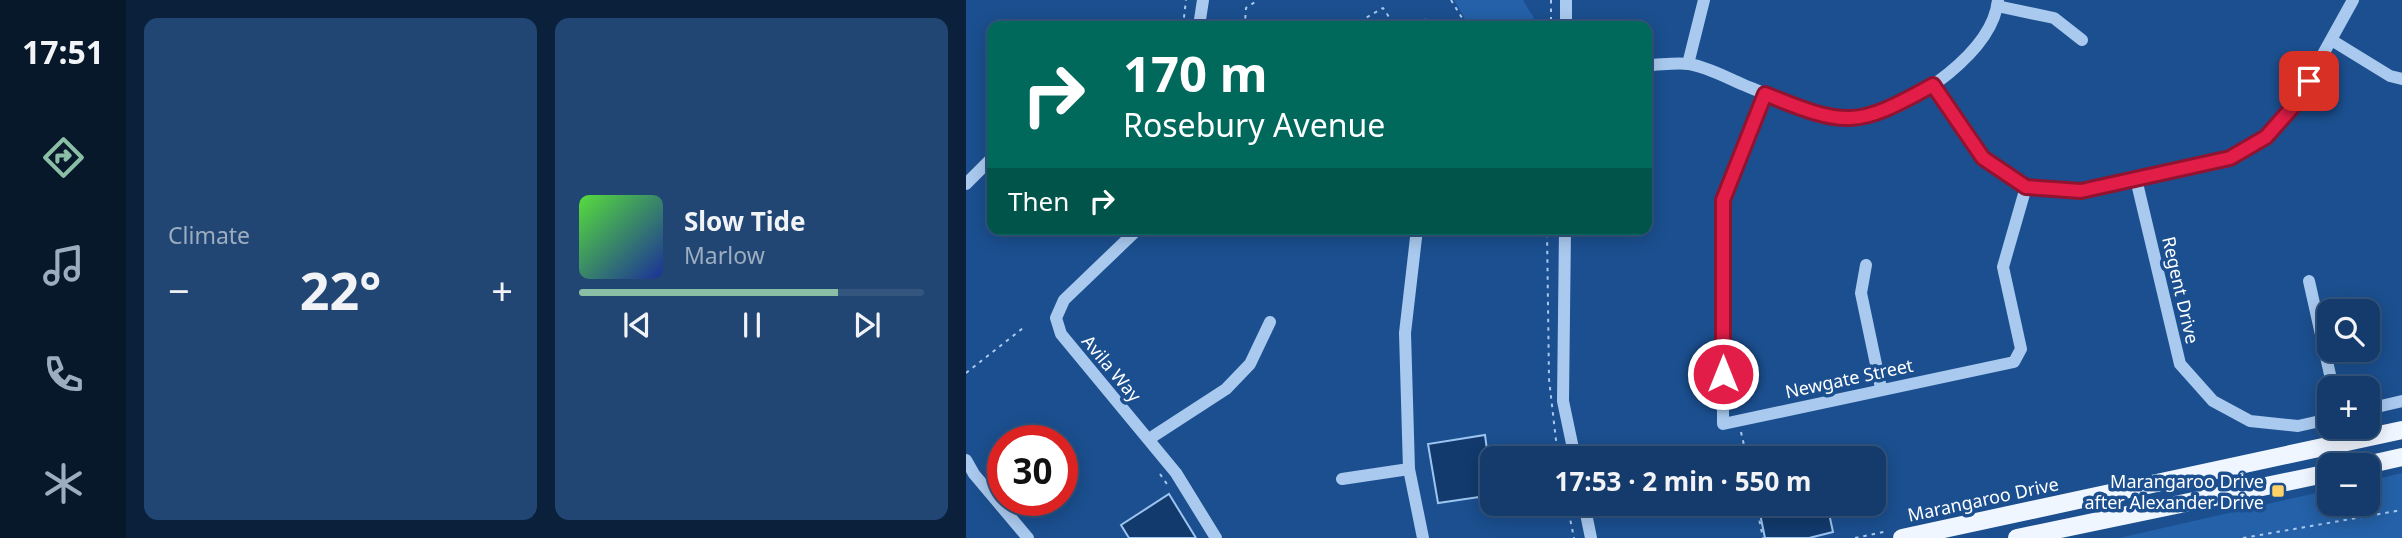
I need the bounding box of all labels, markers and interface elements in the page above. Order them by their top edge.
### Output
text: 17:51 [22,30,104,73]
text: 170 m [1123,40,1268,106]
icon: right [1008,49,1099,140]
pin [2279,51,2339,111]
icon: arrive [2290,62,2328,100]
text: Rosebury Avenue [1123,103,1385,146]
icon: directions [39,133,88,182]
icon: right [1083,182,1121,220]
text: Then [1008,183,1069,219]
text: Slow Tide [684,203,806,239]
text: Climate [168,219,250,251]
street label: Regent Drive [2157,234,2205,346]
text: Marlow [684,239,765,271]
icon: music [39,241,88,290]
text: 22° [300,254,381,325]
text: − [168,264,190,316]
text: + [491,264,513,316]
map controls [2317,299,2380,516]
button: search [2317,299,2380,362]
icon: previous [618,306,656,344]
icon: pause [733,306,771,344]
icon: next [848,306,886,344]
street label: Avila Way [1077,330,1148,407]
position arrow [1686,337,1760,411]
icon: phone [39,350,88,399]
street label: Newgate Street [1783,353,1916,403]
button: + [2317,376,2380,439]
speed limit sign: 30 [987,425,1078,516]
button: − [2317,453,2380,516]
icon: climate [39,459,88,508]
text: 17:53 · 2 min · 550 m [1555,463,1811,499]
place label: Marangaroo Drive after Alexander Drive [2084,469,2264,514]
street label: Marangaroo Drive [1905,471,2061,527]
marker: Marangaroo Drive after Alexander Drive [2270,483,2286,499]

